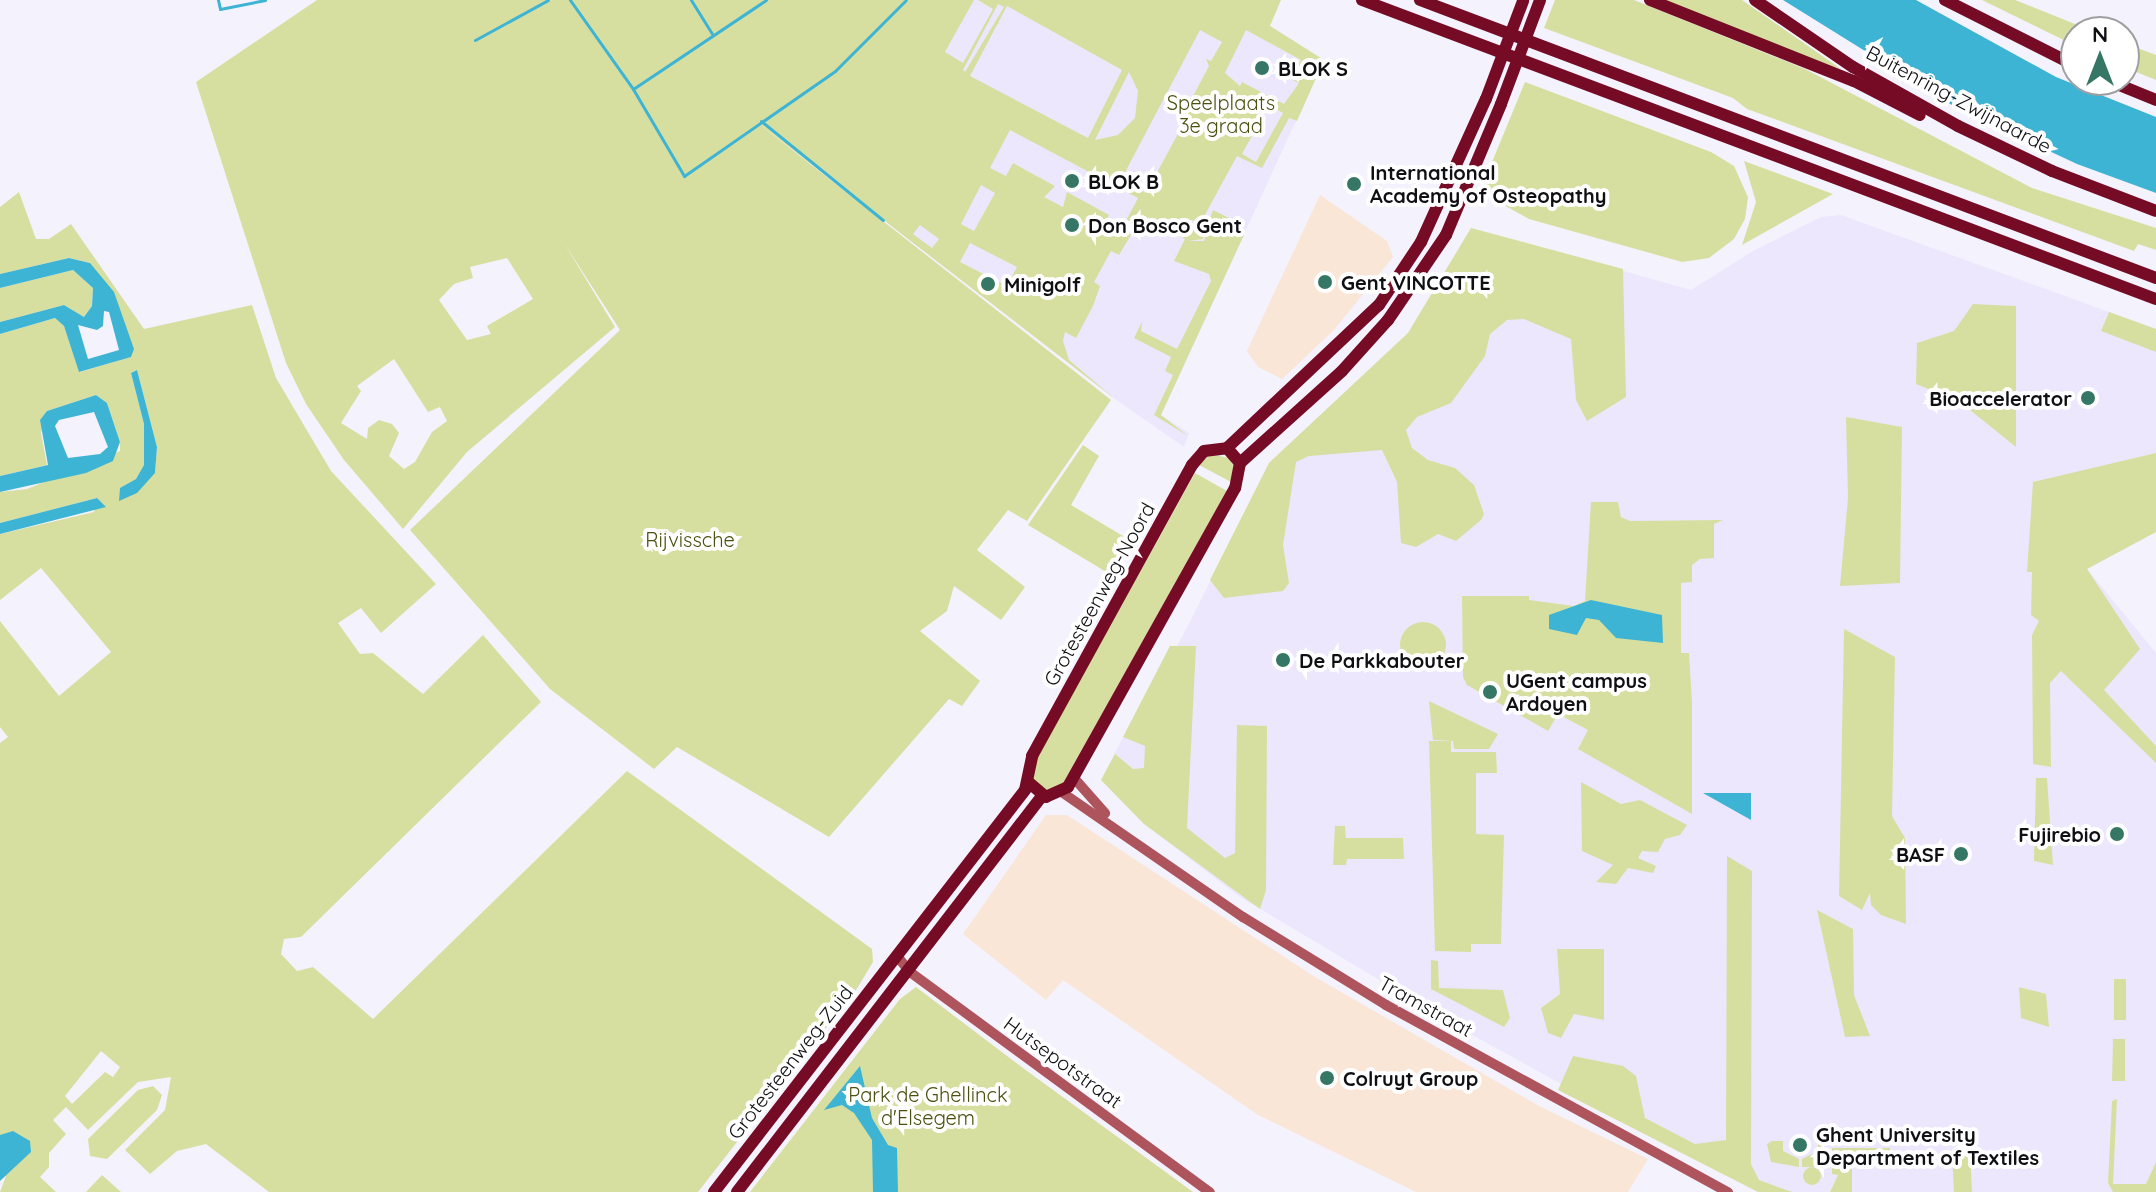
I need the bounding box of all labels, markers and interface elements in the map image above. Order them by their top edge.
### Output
north arrow [2060,16,2140,96]
text: N [2092,20,2108,48]
street label: Buitenring-Zwijnaarde [1862,40,2056,158]
place label: BLOK S [1278,56,1348,80]
marker: BLOK S [1253,59,1271,77]
park label: Speelplaats 3e graad [1167,91,1275,138]
place label: International Academy of Osteopathy [1370,160,1606,207]
place label: BLOK B [1088,169,1159,193]
marker: BLOK B [1063,172,1081,190]
marker: International Academy of Osteopathy [1345,175,1363,193]
place label: Don Bosco Gent [1088,213,1242,237]
marker: Don Bosco Gent [1063,216,1081,234]
place label: Gent VINCOTTE [1341,270,1491,294]
place label: Minigolf [1004,272,1081,296]
marker: Gent VINCOTTE [1316,273,1334,291]
marker: Minigolf [979,275,997,293]
place label: Bioaccelerator [1929,386,2072,410]
marker: Bioaccelerator [2079,389,2097,407]
street label: Grotesteenweg-Noord [1039,498,1159,690]
park label: Rijvissche [645,527,735,551]
place label: De Parkkabouter [1299,648,1465,672]
marker: De Parkkabouter [1274,651,1292,669]
place label: UGent campus Ardoyen [1506,668,1647,715]
marker: UGent campus Ardoyen [1481,683,1499,701]
place label: Fujirebio [2018,822,2101,846]
marker: Fujirebio [2108,825,2126,843]
place label: BASF [1896,842,1945,866]
marker: BASF [1952,845,1970,863]
street label: Tramstraat [1375,970,1477,1042]
street label: Grotesteenweg-Zuid [723,980,857,1144]
street label: Hutsepotstraat [999,1011,1127,1113]
place label: Colruyt Group [1343,1066,1478,1090]
marker: Colruyt Group [1318,1069,1336,1087]
park label: Park de Ghellinck d'Elsegem [848,1082,1008,1129]
place label: Ghent University Department of Textiles [1816,1122,2039,1169]
marker: Ghent University Department of Textiles [1791,1136,1809,1154]

